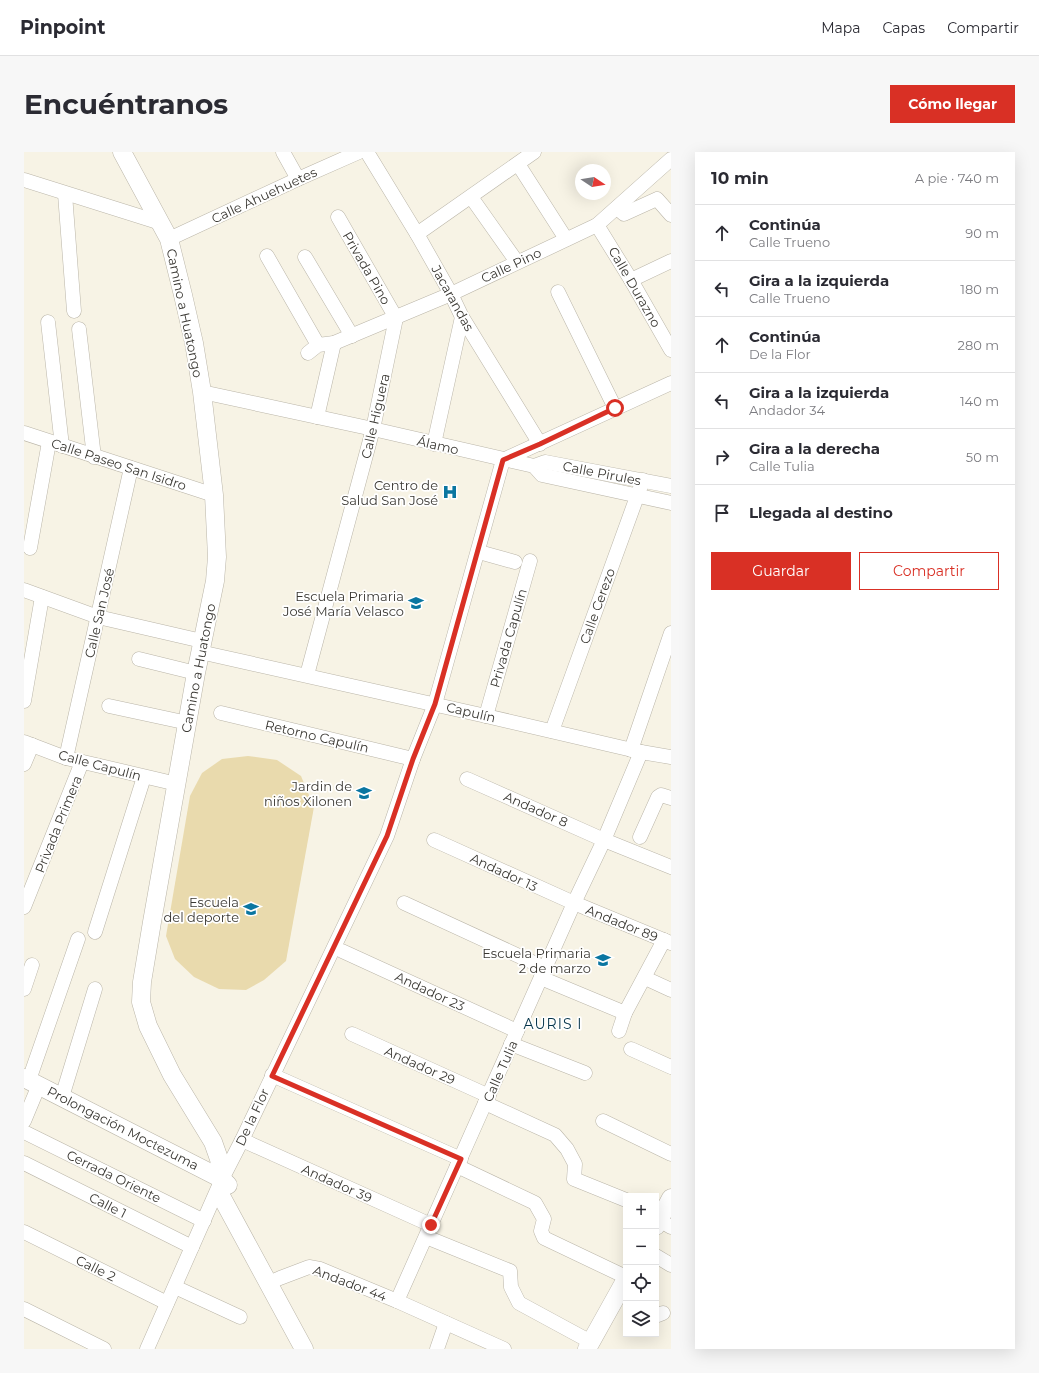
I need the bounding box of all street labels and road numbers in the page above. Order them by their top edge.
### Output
street label: Calle Ahuehuetes [209,164,319,226]
street label: Privada Pino [340,229,394,307]
street label: Calle Pino [478,244,544,286]
street label: Calle Durazno [605,244,665,330]
street label: Camino a Huatongo [164,247,206,379]
street label: Jacarandas [428,261,478,334]
street label: Calle Higuera [357,372,393,460]
street label: Álamo [416,432,460,458]
street label: Calle Paseo San Isidro [49,435,189,493]
street label: Calle Pirules [561,458,643,488]
street label: Calle San José [81,566,117,660]
street label: Calle Cerezo [576,566,618,646]
street label: Privada Capulín [486,587,530,689]
street label: Camino a Huatongo [178,602,218,734]
street label: Capulín [445,699,497,725]
street label: Retorno Capulín [264,716,370,756]
street label: Calle Capulín [57,746,143,784]
street label: Privada Primera [31,773,85,875]
street label: Andador 8 [501,788,571,830]
street label: Andador 13 [468,849,540,895]
street label: Andador 89 [584,901,660,945]
street label: Andador 23 [393,968,467,1014]
street label: Calle Tulia [479,1038,521,1104]
street label: Andador 29 [382,1042,458,1088]
street label: Prolongación Moctezuma [45,1083,201,1173]
street label: De la Flor [232,1086,272,1148]
street label: Cerrada Oriente [64,1146,164,1206]
street label: Andador 39 [299,1160,375,1206]
street label: Calle 1 [87,1189,129,1221]
street label: Calle 2 [73,1252,119,1284]
street label: Andador 44 [311,1262,389,1304]

